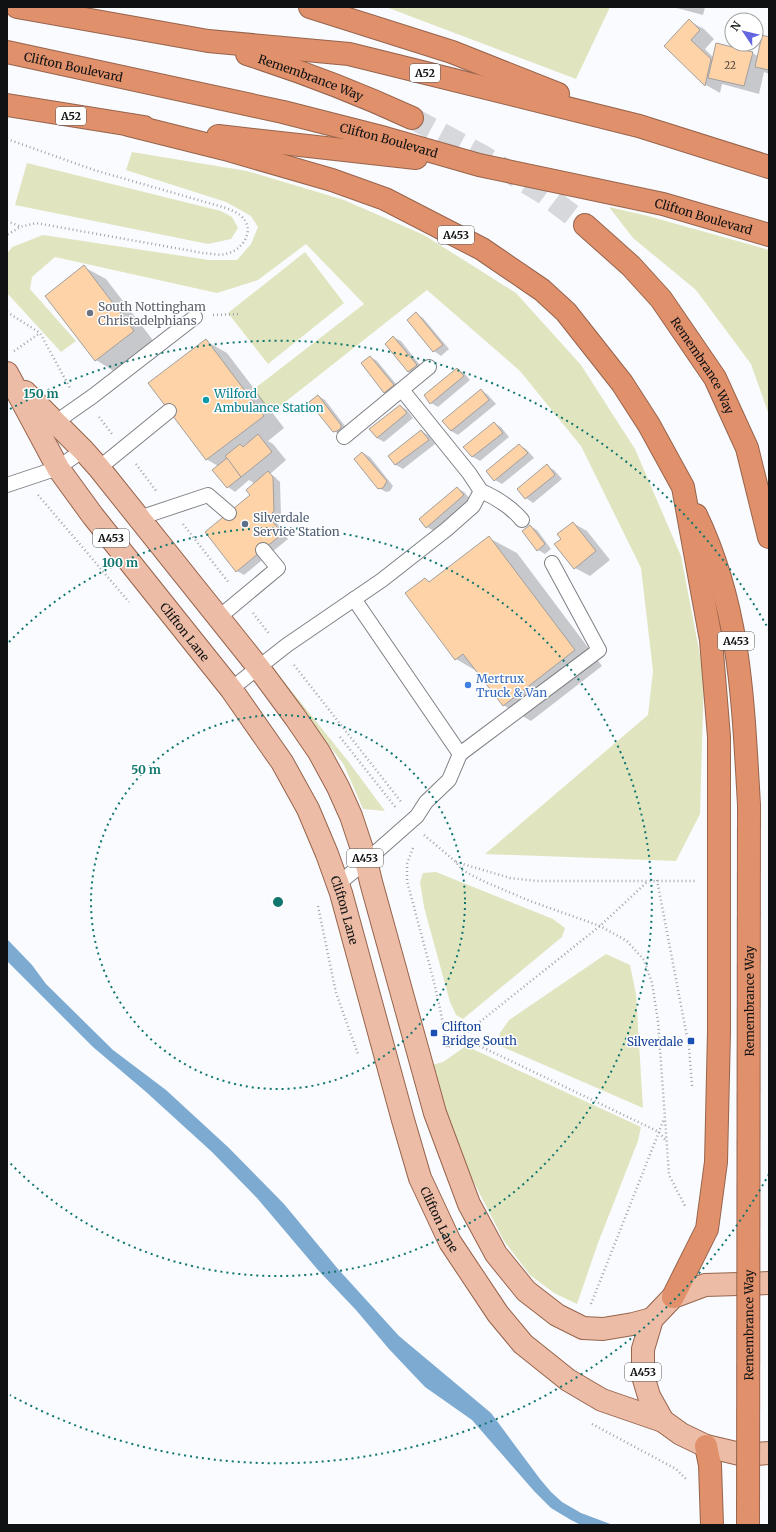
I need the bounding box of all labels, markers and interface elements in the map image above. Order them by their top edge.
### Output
north arrow [724,12,764,52]
text: N [728,18,744,34]
street label: Clifton Boulevard [23,48,124,84]
street label: Remembrance Way [256,51,366,103]
house number: 22 [724,59,736,72]
road number: A52 [410,64,440,82]
road number: A52 [56,107,86,125]
street label: Clifton Boulevard [338,119,440,160]
street label: Clifton Boulevard [654,195,754,237]
road number: A453 [438,226,474,244]
place label: South Nottingham Christadelphians [98,299,206,328]
marker: South Nottingham Christadelphians [85,308,95,318]
street label: Remembrance Way [668,314,738,416]
text: 150 m [24,386,59,401]
place label: Wilford Ambulance Station [213,386,324,415]
marker: Wilford Ambulance Station [201,395,211,405]
place label: Silverdale Service Station [253,510,340,539]
marker: Silverdale Service Station [240,519,250,529]
road number: A453 [93,529,129,547]
text: 100 m [102,555,138,570]
street label: Clifton Lane [157,599,213,664]
road number: A453 [718,632,754,650]
place label: Mertrux Truck & Van [476,671,547,700]
marker: Mertrux Truck & Van [463,680,473,690]
text: 50 m [131,762,161,777]
road number: A453 [347,849,383,867]
street label: Clifton Lane [328,874,362,946]
centre of rings [271,895,285,909]
street label: Remembrance Way [741,945,756,1057]
place label: Clifton Bridge South [442,1019,517,1048]
marker: Clifton Bridge South [429,1028,439,1038]
place label: Silverdale [627,1034,683,1049]
marker: Silverdale [686,1036,696,1046]
street label: Clifton Lane [418,1184,462,1255]
street label: Remembrance Way [741,1269,756,1381]
road number: A453 [625,1363,661,1381]

